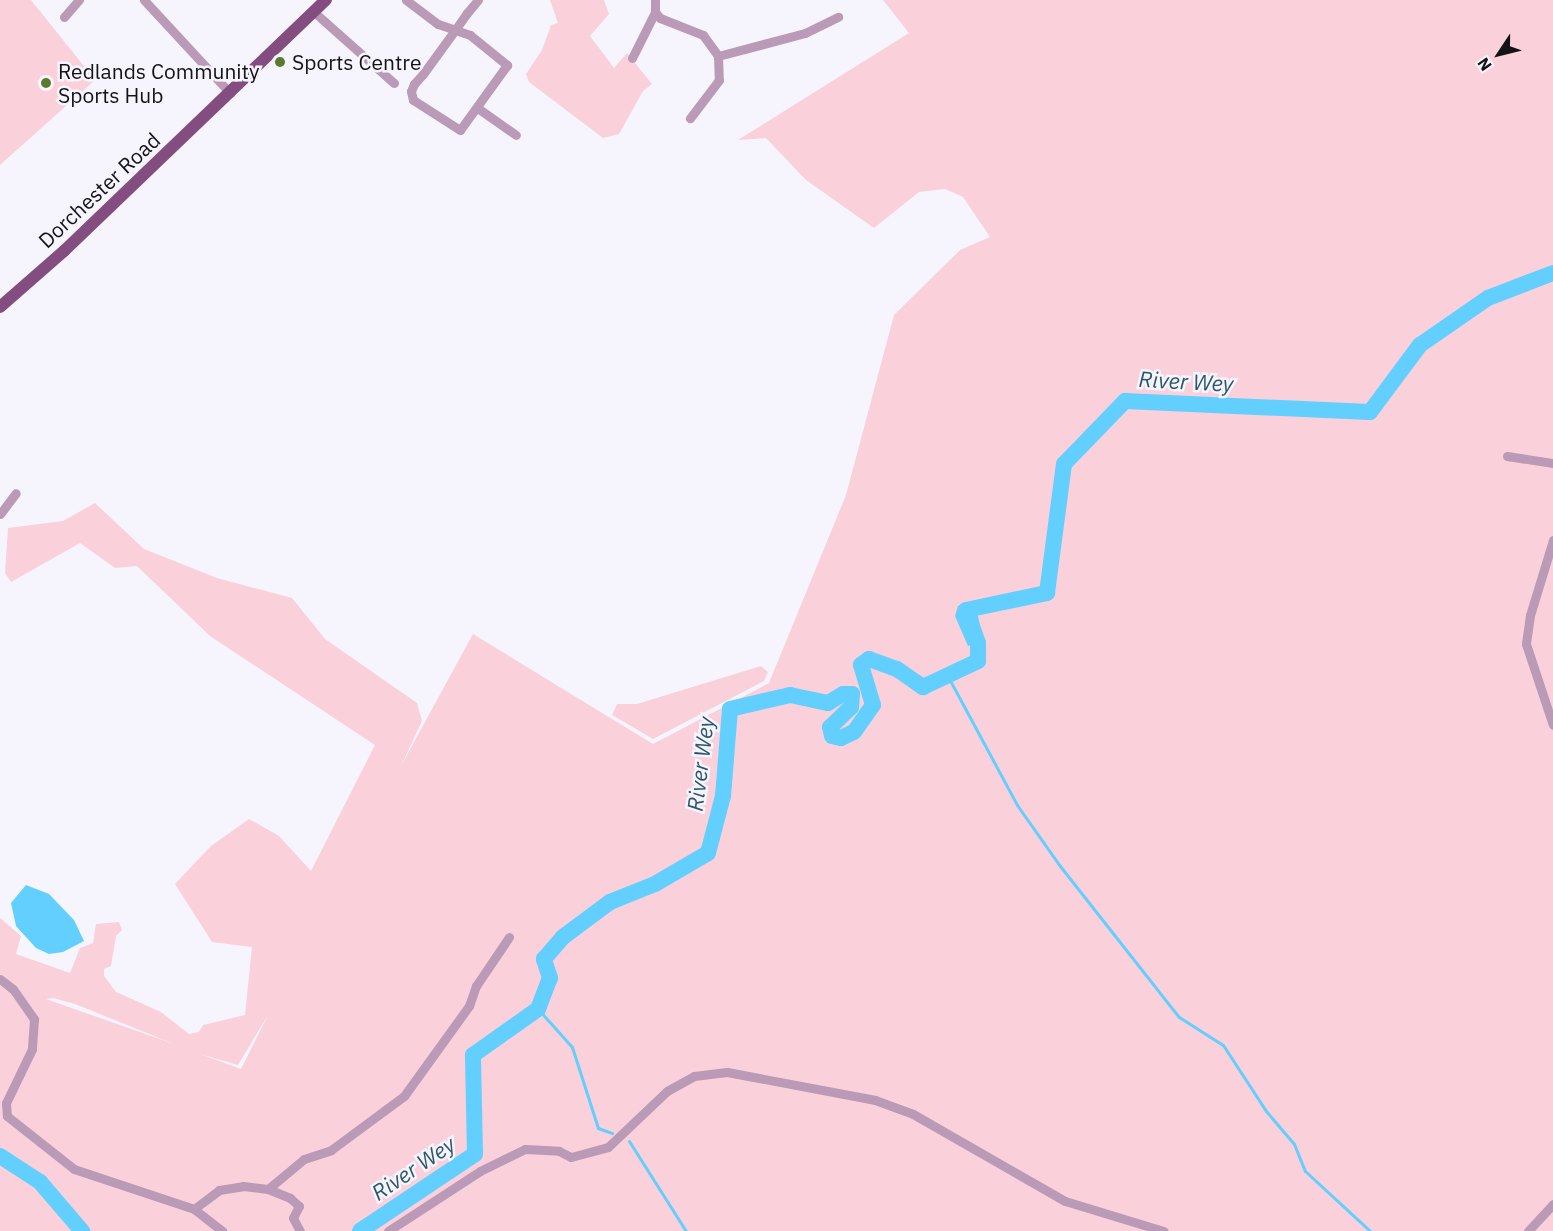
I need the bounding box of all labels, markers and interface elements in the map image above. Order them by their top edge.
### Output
north arrow [1469,24,1529,84]
place label: Sports Centre [292,49,421,75]
text: N [1473,54,1496,75]
marker: Sports Centre [273,55,287,69]
place label: Redlands Community Sports Hub [58,58,259,108]
marker: Redlands Community Sports Hub [39,76,53,90]
street label: Dorchester Road [33,127,165,253]
water label: River Wey [1138,365,1234,397]
water label: River Wey [681,715,719,813]
water label: River Wey [366,1131,460,1205]

